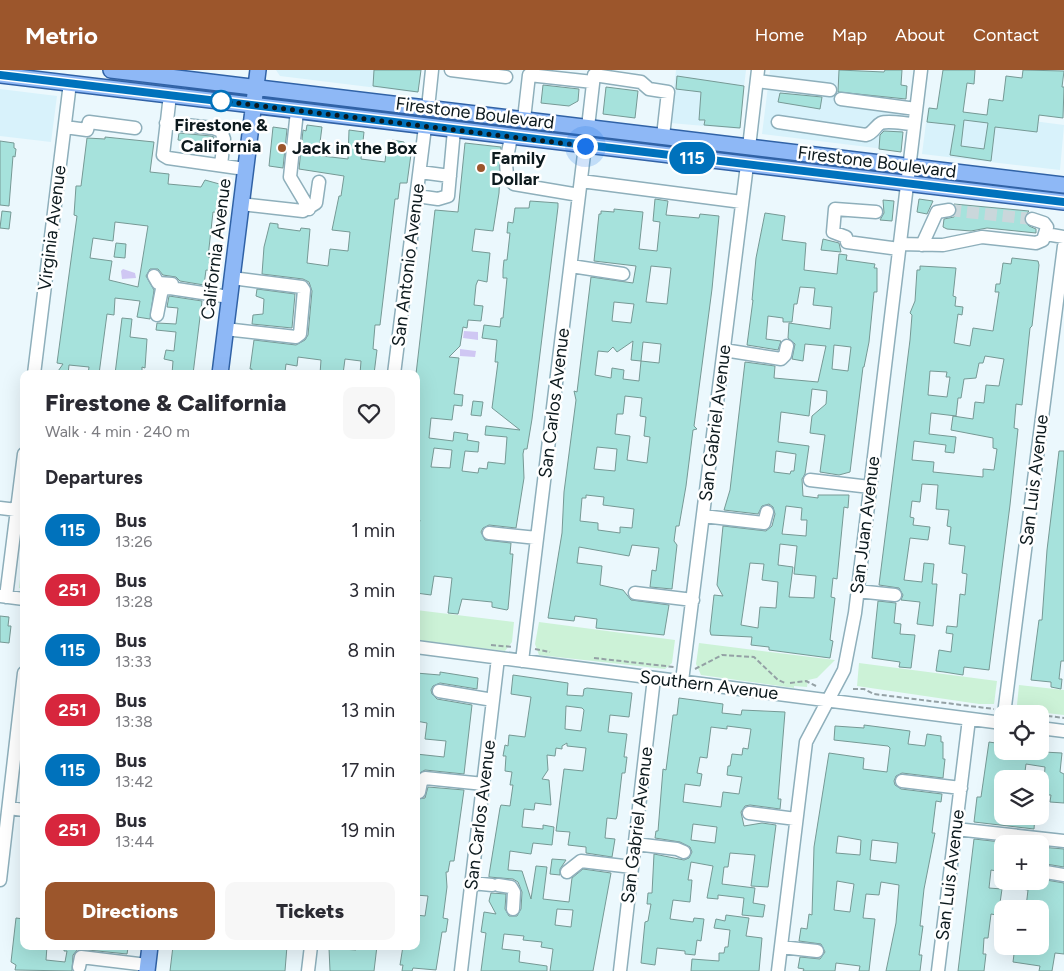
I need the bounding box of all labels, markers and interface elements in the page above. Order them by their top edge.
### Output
text: Metrio [25,21,98,50]
text: Home [755,24,804,46]
text: Map [832,24,867,46]
text: About [895,24,945,46]
text: Contact [973,24,1039,46]
marker: Firestone & California [210,90,232,112]
street label: Firestone Boulevard [394,92,556,134]
place label: Firestone & California [174,114,268,157]
your location [573,134,598,159]
place label: Jack in the Box [292,137,417,159]
street label: Firestone Boulevard [796,141,958,183]
marker: Jack in the Box [276,142,288,154]
line badge: 115 [663,142,721,174]
place label: Family Dollar [491,147,546,190]
text: 115 [679,147,705,169]
marker: Family Dollar [475,162,487,174]
street label: Virginia Avenue [33,164,71,292]
street label: California Avenue [196,177,236,321]
street label: San Antonio Avenue [387,182,429,348]
street label: San Carlos Avenue [534,327,574,479]
street label: San Gabriel Avenue [694,343,736,503]
button: heart [343,387,395,439]
text: Firestone & California [45,388,287,417]
street label: San Luis Avenue [1015,413,1053,547]
text: Walk · 4 min · 240 m [45,422,190,441]
street label: San Juan Avenue [846,455,884,595]
text: Departures [45,466,143,489]
text: Bus [115,509,146,532]
text: 115 [60,519,85,541]
text: 1 min [351,519,395,542]
text: 13:26 [115,532,152,551]
text: Bus [115,569,146,592]
text: 251 [58,579,87,601]
text: 3 min [349,579,395,602]
text: 13:28 [115,592,153,611]
text: Bus [115,629,146,652]
text: 115 [60,639,85,661]
text: 8 min [347,639,395,662]
text: 13:33 [115,652,152,671]
street label: Southern Avenue [638,666,780,704]
text: Bus [115,689,146,712]
text: 251 [58,699,87,721]
text: 13 min [341,699,395,722]
map controls [994,705,1049,955]
button: locate [994,705,1049,760]
text: 13:38 [115,712,153,731]
street label: San Carlos Avenue [460,739,500,891]
street label: San Gabriel Avenue [616,745,658,905]
text: Bus [115,749,146,772]
text: 115 [60,759,85,781]
text: 17 min [341,759,395,782]
button: layers [994,770,1049,825]
text: 13:42 [115,772,153,791]
street label: San Luis Avenue [931,808,969,942]
text: Bus [115,809,146,832]
text: 251 [58,819,87,841]
text: 19 min [341,819,395,842]
text: 13:44 [115,832,154,851]
button: + [994,835,1049,890]
button: Directions [45,882,215,940]
button: Tickets [225,882,395,940]
button: − [994,900,1049,955]

